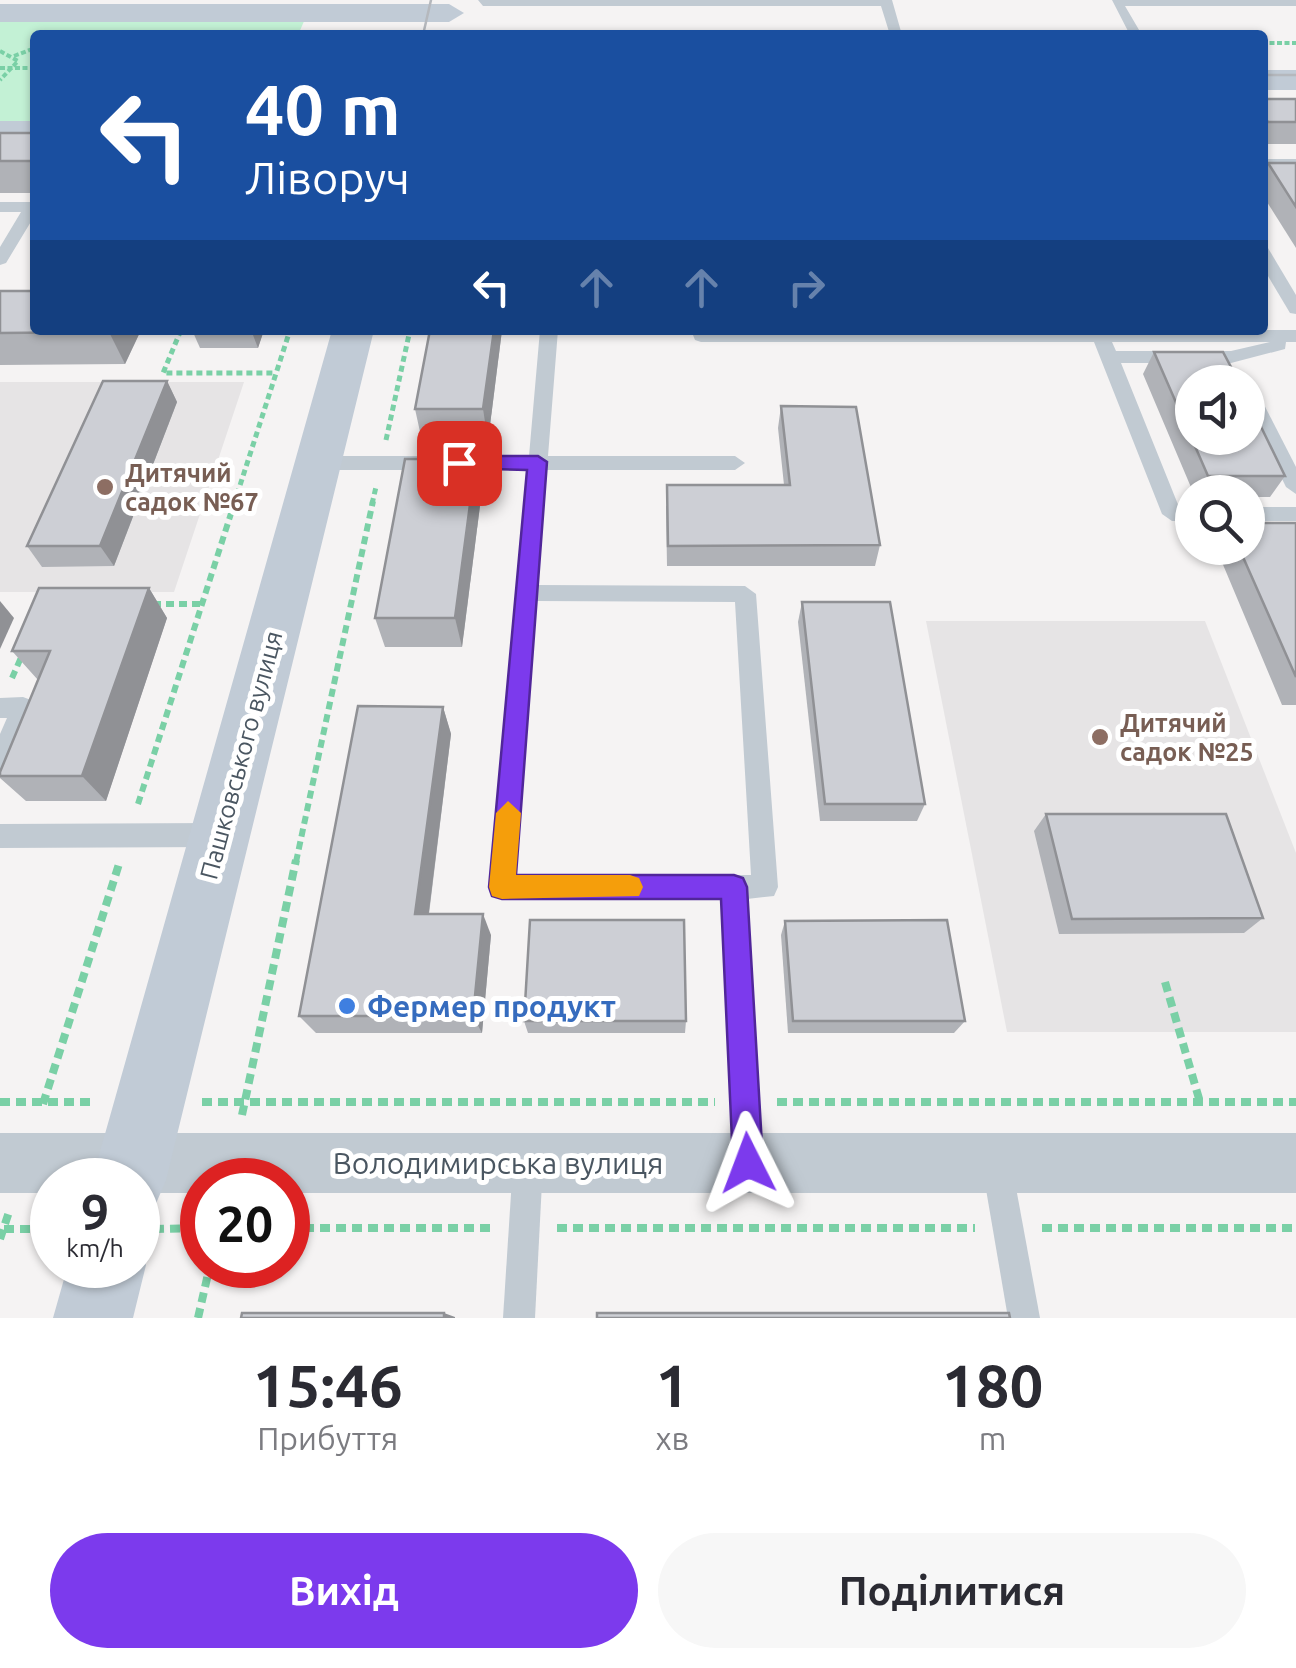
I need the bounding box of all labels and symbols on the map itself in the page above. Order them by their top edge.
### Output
pin [417,421,502,506]
place label: Дитячий садок №67 [125,459,259,516]
marker: Дитячий садок №67 [94,476,116,498]
street label: Пашковського вулиця [194,628,288,882]
place label: Дитячий садок №25 [1120,709,1254,766]
marker: Дитячий садок №25 [1089,726,1111,748]
place label: Фермер продукт [367,989,616,1023]
marker: Фермер продукт [336,995,358,1017]
position arrow [696,1111,800,1215]
street label: Володимирська вулиця [333,1146,663,1180]
speed limit sign: 20 [180,1158,310,1288]

